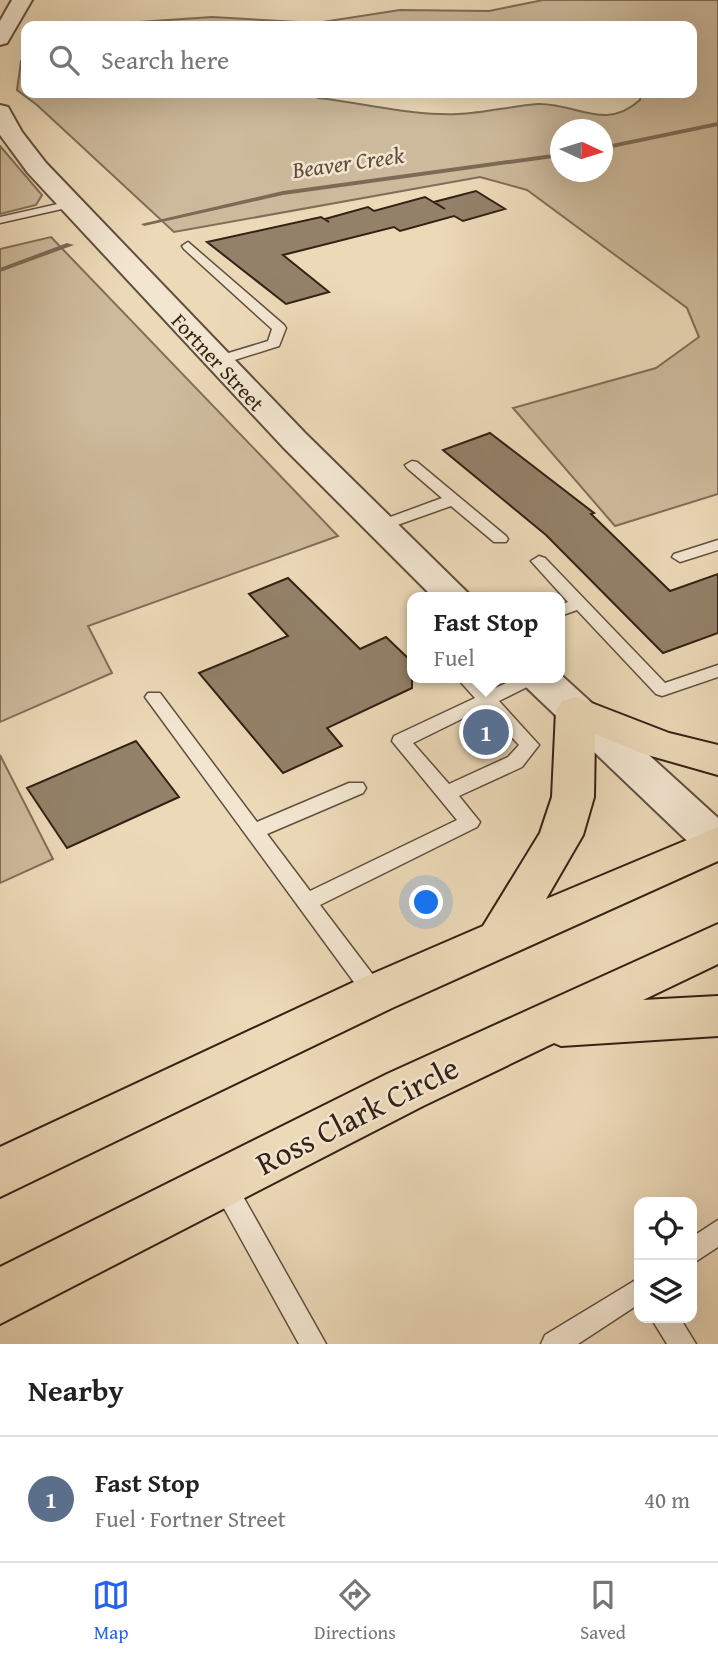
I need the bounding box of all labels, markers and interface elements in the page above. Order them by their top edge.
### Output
search box [21,21,697,98]
text: Search here [101,40,229,79]
icon: search [45,41,83,79]
north arrow [550,119,613,182]
water label: Beaver Creek [289,138,406,186]
street label: Fortner Street [164,306,272,418]
popup [407,592,565,683]
text: Fast Stop [434,602,538,641]
text: Fuel [434,641,475,674]
pin: 1 [463,706,509,758]
your location [409,885,443,919]
street label: Ross Clark Circle [247,1044,467,1186]
map controls [634,1197,697,1323]
button: locate [634,1197,697,1260]
button: layers [634,1260,697,1323]
text: Nearby [28,1368,124,1412]
text: Fast Stop [95,1463,200,1502]
text: 1 [45,1483,57,1516]
text: 40 m [644,1483,690,1516]
text: Fuel · Fortner Street [95,1502,286,1535]
tab: Map [92,1576,130,1646]
tab: Directions [314,1576,396,1646]
tab: Saved [580,1576,626,1646]

